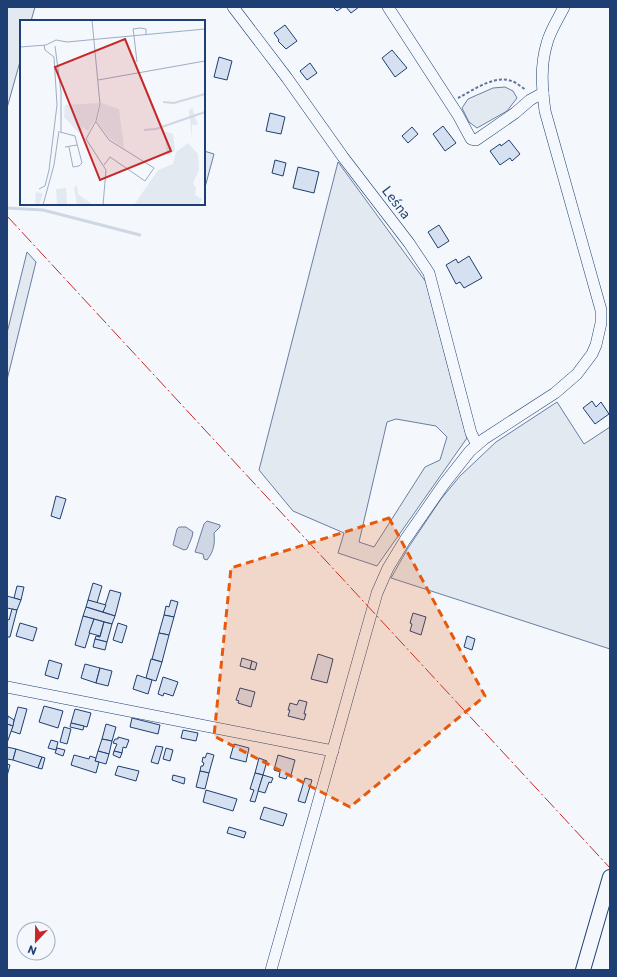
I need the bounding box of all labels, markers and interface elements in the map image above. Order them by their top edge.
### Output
inset map [20,20,205,205]
street label: Leśna [379,182,415,222]
north arrow [16,921,56,961]
text: N [26,943,38,958]

